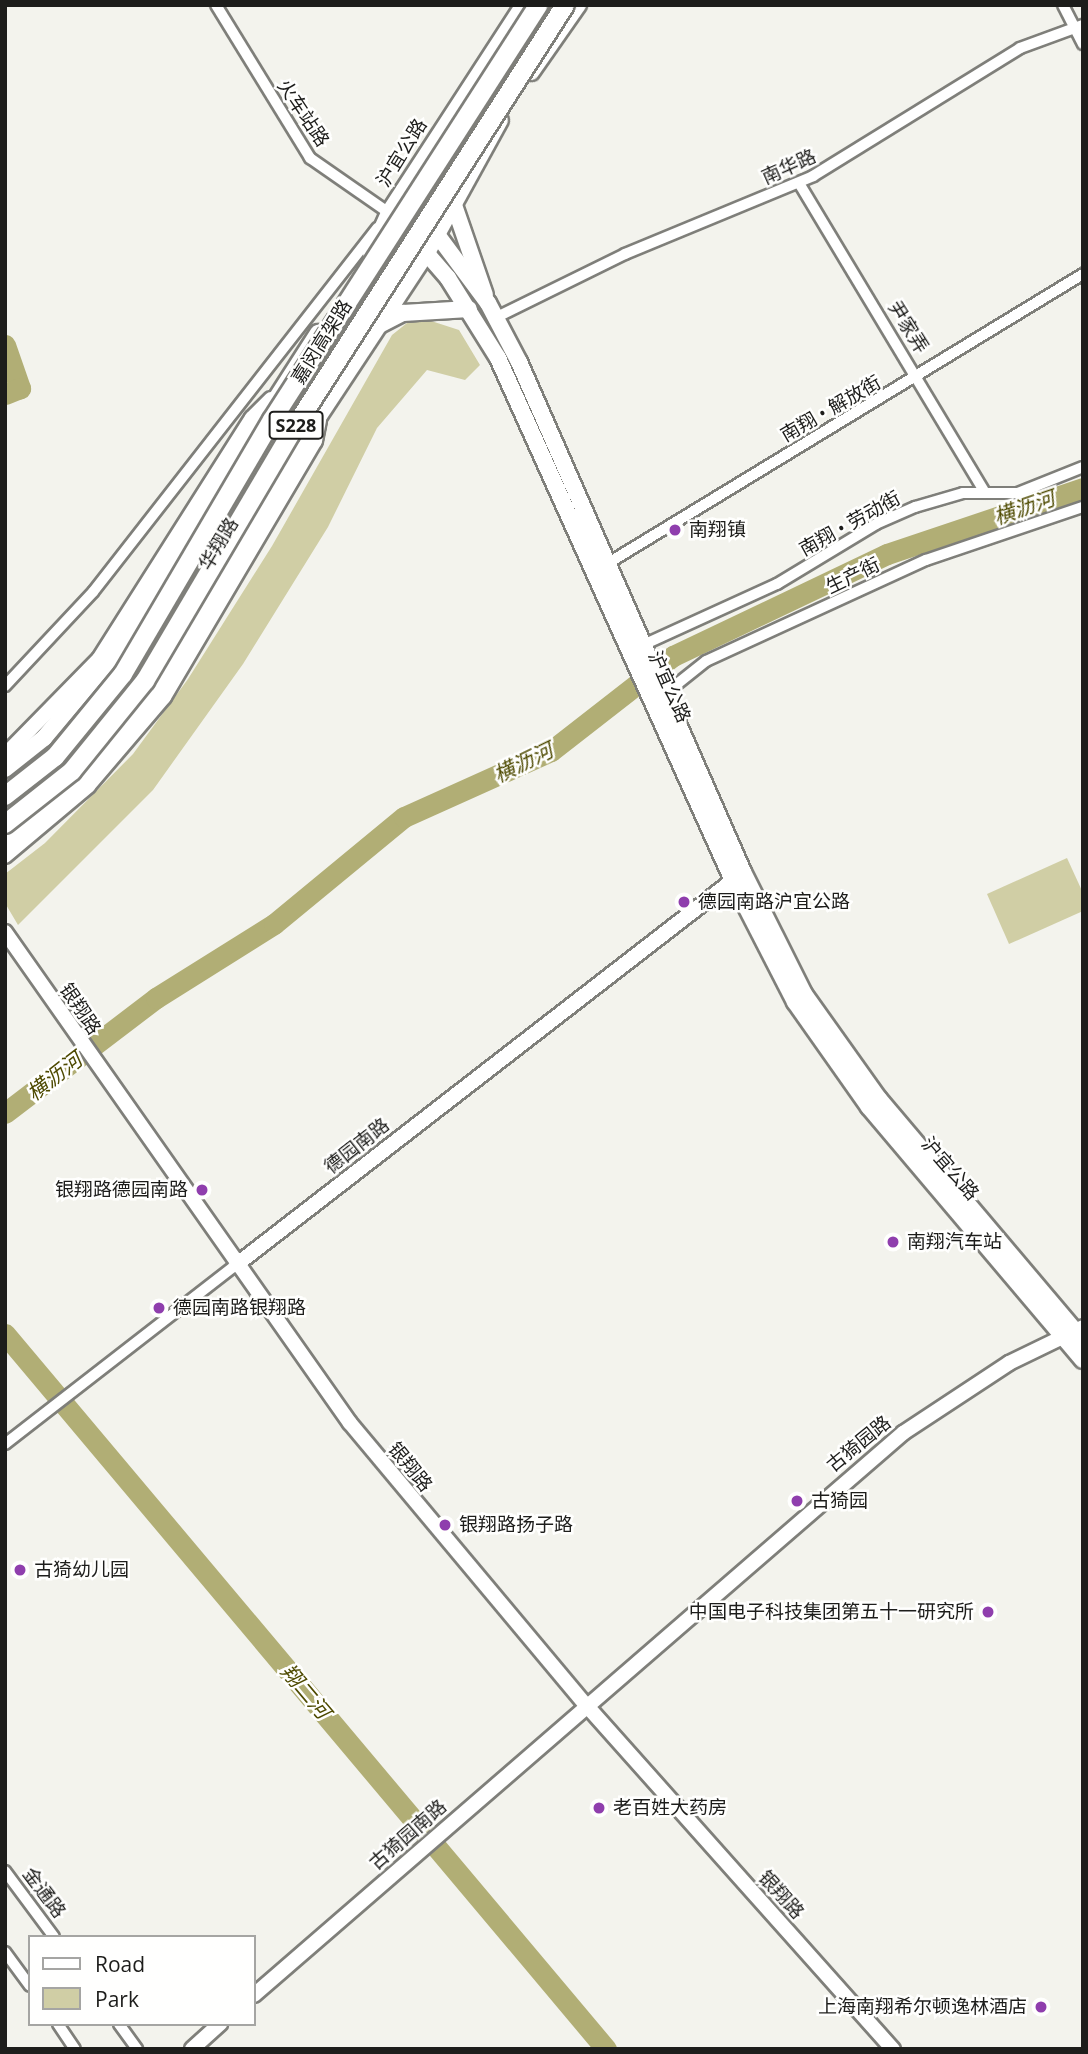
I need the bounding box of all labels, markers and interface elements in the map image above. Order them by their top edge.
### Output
street label: 火车站路 [272,75,334,151]
street label: 沪宜公路 [372,115,432,191]
street label: 南华路 [758,145,820,189]
street label: 嘉闵高架路 [287,296,357,388]
street label: 尹家弄 [883,297,933,357]
street label: 南翔 • 解放街 [777,371,885,447]
road number: S228 [268,410,324,440]
water label: 横沥河 [990,485,1058,529]
street label: 南翔 • 劳动街 [795,487,905,561]
street label: 华翔路 [195,514,243,574]
place label: 南翔镇 [689,519,746,541]
marker: 南翔镇 [667,522,683,538]
street label: 生产街 [822,553,884,599]
street label: 沪宜公路 [643,648,695,726]
water label: 横沥河 [489,737,557,787]
place label: 德园南路沪宜公路 [698,891,850,913]
marker: 德园南路沪宜公路 [676,894,692,910]
street label: 银翔路 [55,979,105,1039]
water label: 横沥河 [21,1047,87,1105]
street label: 德园南路 [320,1114,394,1178]
street label: 沪宜公路 [916,1133,984,1205]
place label: 银翔路德园南路 [55,1179,188,1201]
marker: 银翔路德园南路 [194,1182,210,1198]
place label: 南翔汽车站 [907,1231,1002,1253]
marker: 南翔汽车站 [885,1234,901,1250]
place label: 德园南路银翔路 [173,1297,306,1319]
marker: 德园南路银翔路 [151,1300,167,1316]
street label: 古猗园路 [822,1411,896,1477]
street label: 银翔路 [383,1438,437,1496]
place label: 古猗园 [811,1490,868,1512]
marker: 古猗园 [789,1493,805,1509]
place label: 银翔路扬子路 [459,1514,573,1536]
marker: 银翔路扬子路 [437,1517,453,1533]
place label: 古猗幼儿园 [34,1559,129,1581]
marker: 古猗幼儿园 [12,1562,28,1578]
place label: 中国电子科技集团第五十一研究所 [689,1601,974,1623]
marker: 中国电子科技集团第五十一研究所 [980,1604,996,1620]
water label: 翔二河 [276,1659,336,1723]
street label: 古猗园南路 [365,1795,451,1875]
place label: 老百姓大药房 [613,1797,727,1819]
marker: 老百姓大药房 [591,1800,607,1816]
street label: 金通路 [18,1863,70,1923]
street label: 银翔路 [753,1866,809,1924]
legend [28,1935,256,2026]
text: Road [95,1950,145,1978]
text: Park [95,1985,139,2013]
place label: 上海南翔希尔顿逸林酒店 [818,1996,1027,2018]
marker: 上海南翔希尔顿逸林酒店 [1033,1999,1049,2015]

